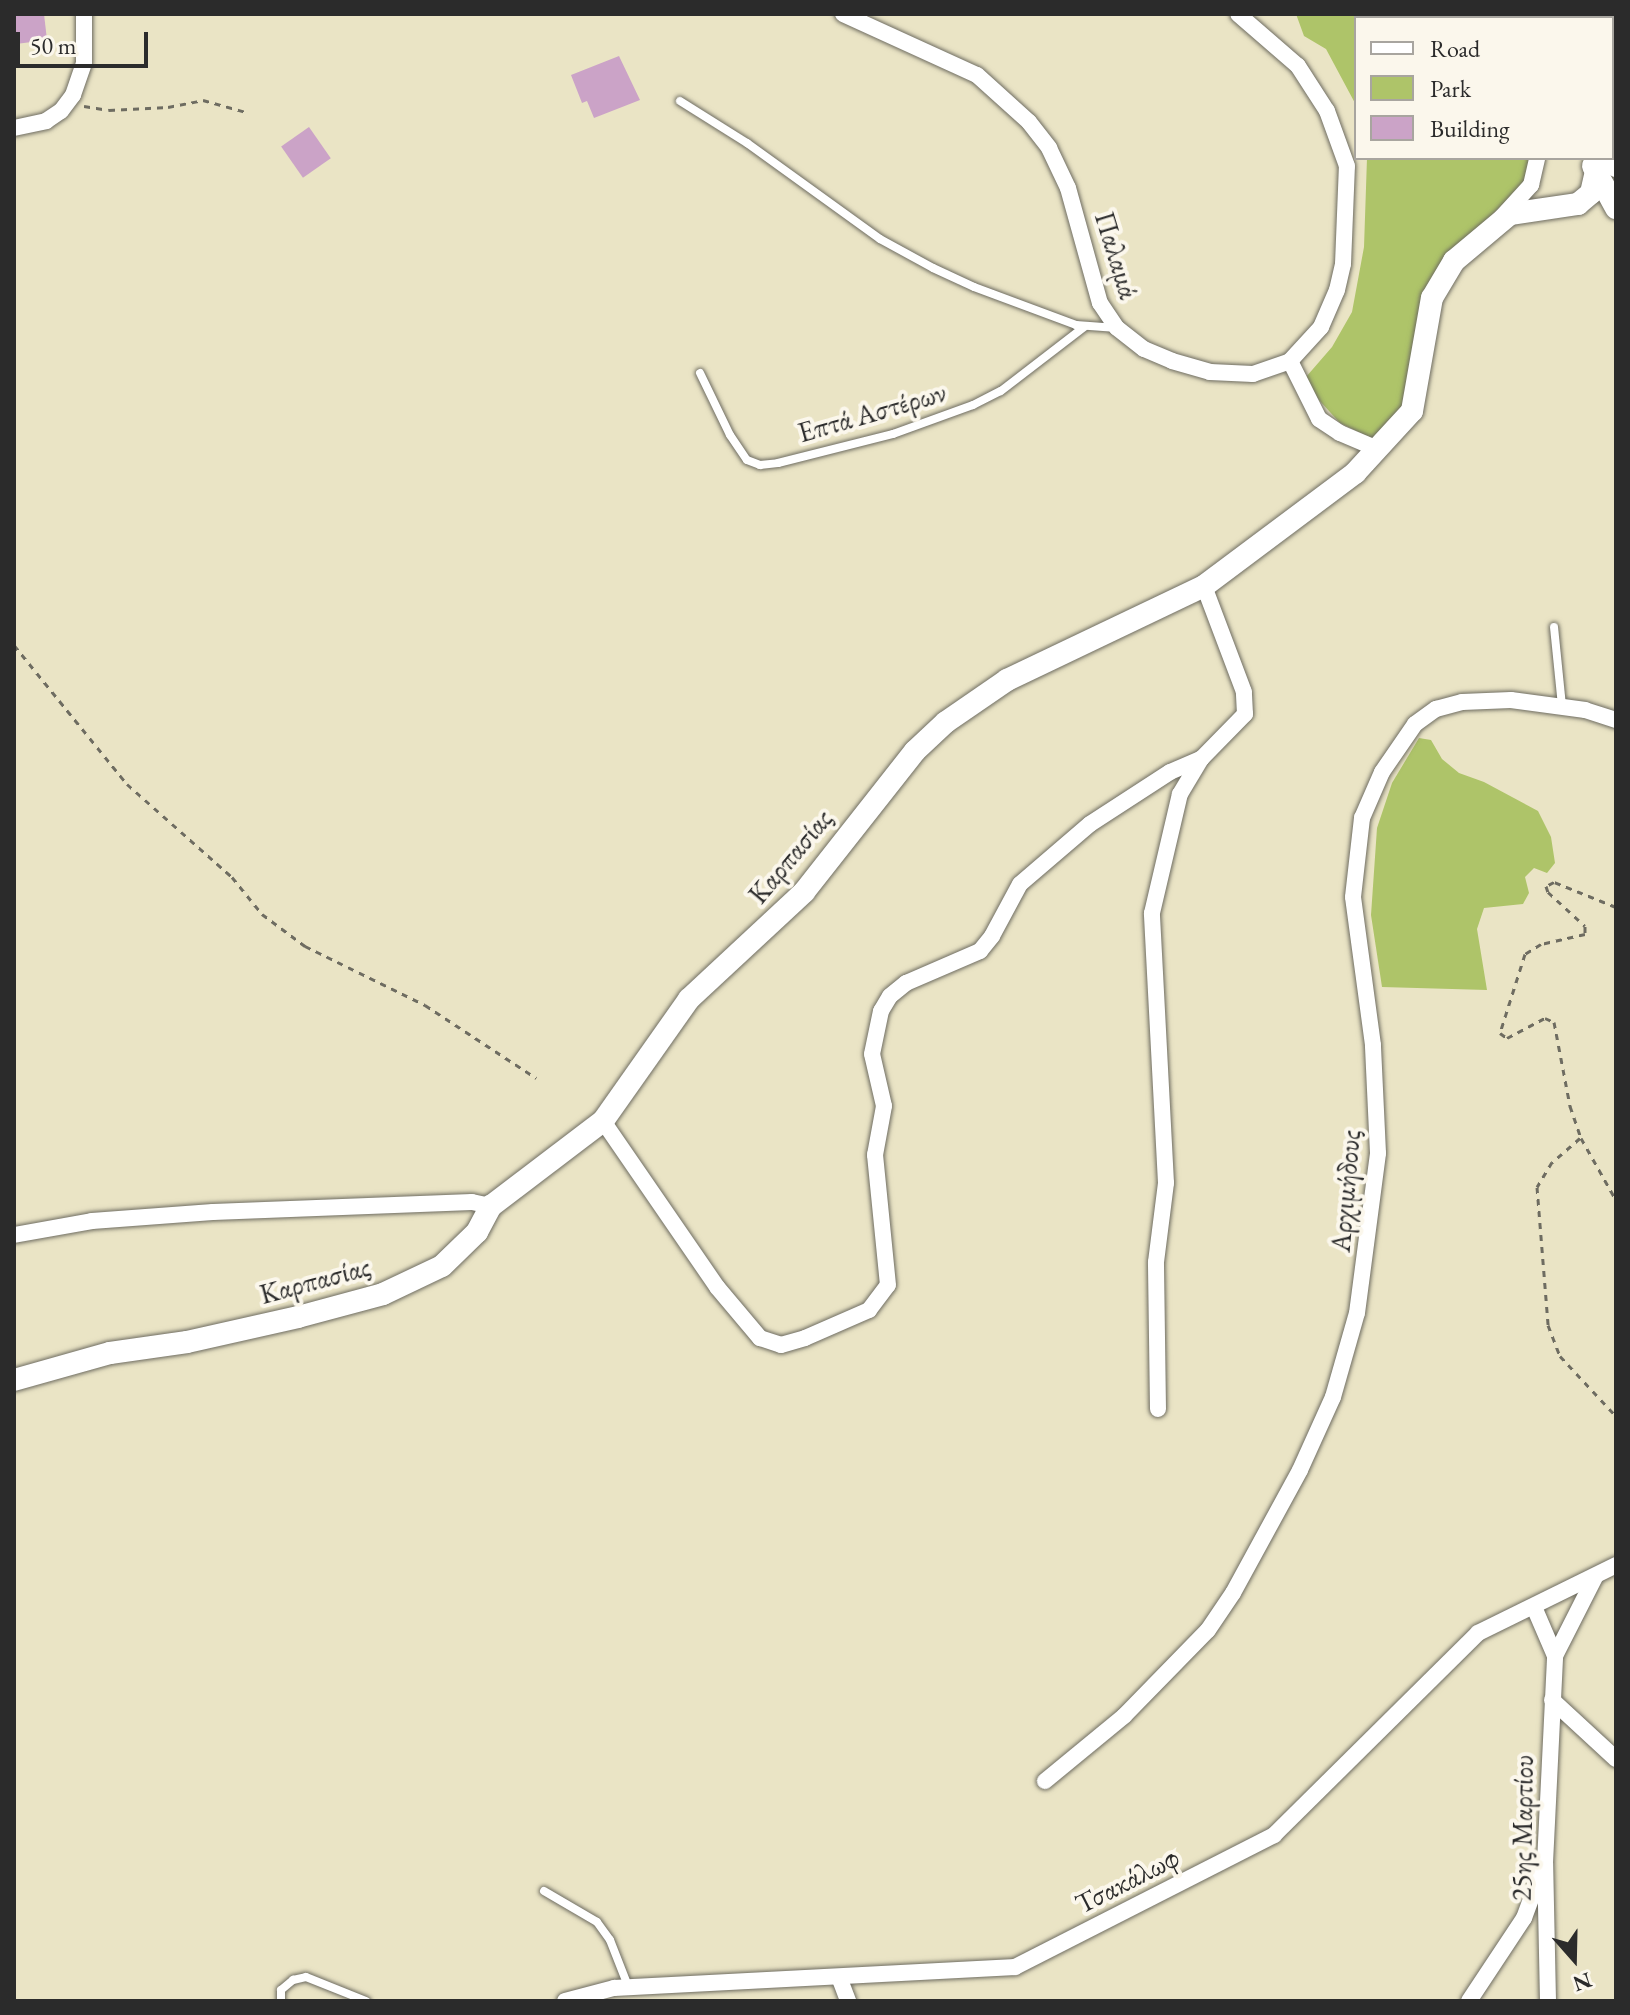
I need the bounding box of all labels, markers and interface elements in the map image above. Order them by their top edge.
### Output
scale bar [20,16,152,66]
legend [1354,16,1614,160]
text: 50 m [30,30,77,61]
text: Road [1430,33,1480,64]
text: Park [1430,73,1471,104]
text: Building [1430,113,1510,144]
street label: Παλαμά [1088,207,1146,303]
street label: Επτά Αστέρων [794,375,950,449]
street label: Καρπασίας [741,802,839,910]
street label: Αρχιμήδους [1323,1128,1367,1254]
street label: Καρπασίας [256,1249,374,1311]
street label: 25ης Μαρτίου [1504,1755,1540,1901]
street label: Τσακάλωφ [1070,1840,1184,1920]
north arrow [1534,1919,1614,1999]
text: N [1569,1965,1596,1999]

